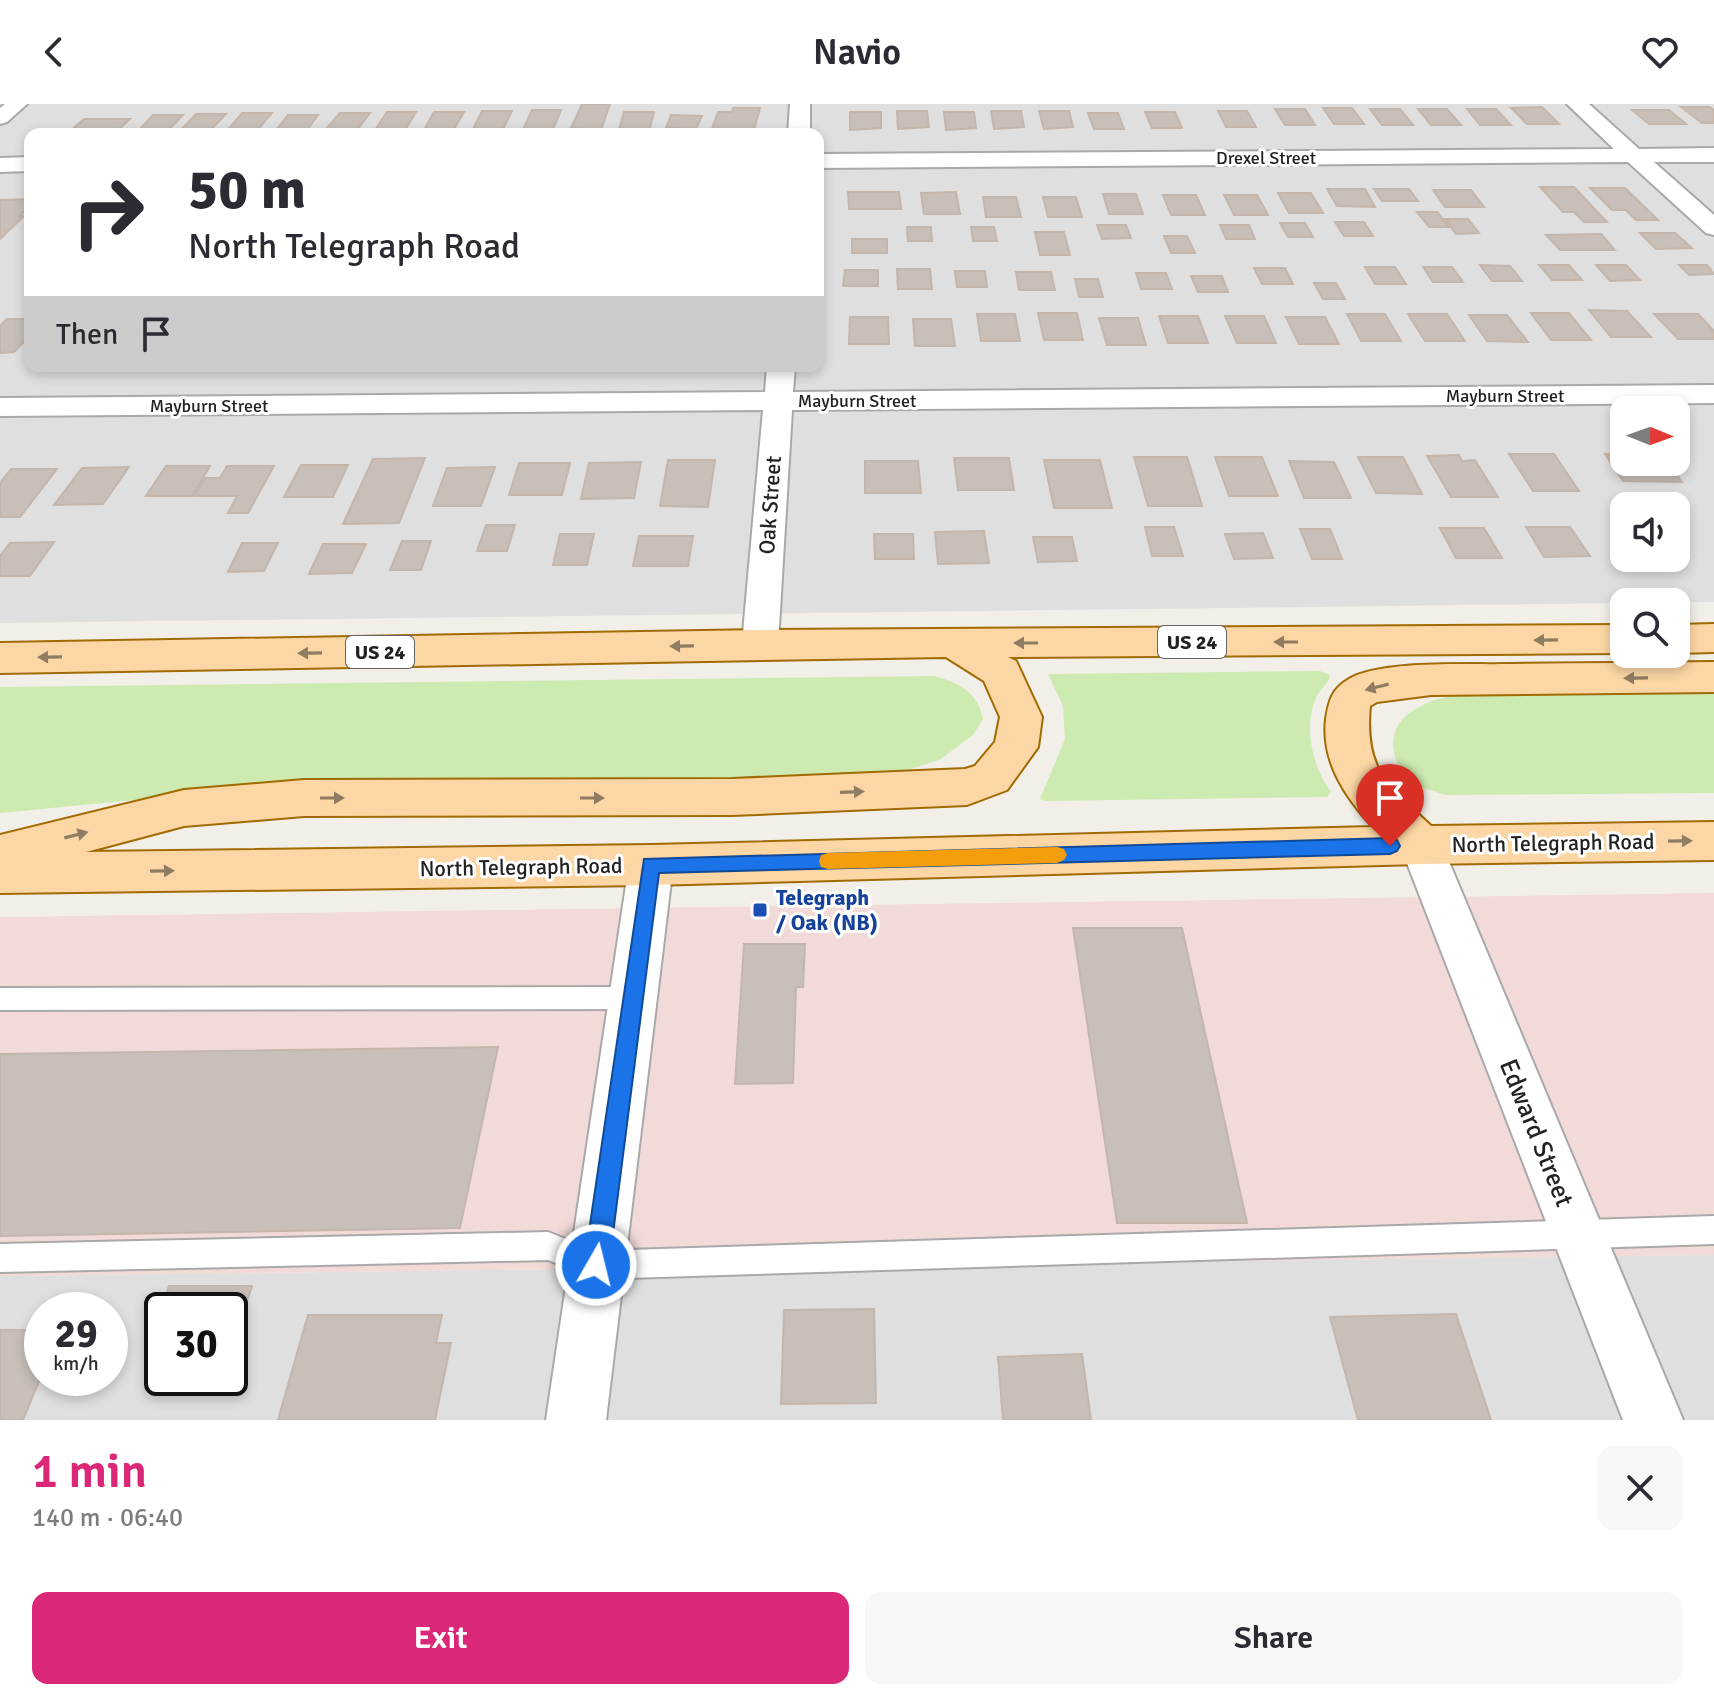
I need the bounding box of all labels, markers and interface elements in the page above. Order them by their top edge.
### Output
icon: back [32,30,76,74]
text: Navio [813,30,901,75]
icon: heart [1638,30,1682,74]
street label: Drexel Street [1216,147,1316,169]
text: 50 m [188,155,306,224]
icon: right [56,160,160,264]
text: North Telegraph Road [188,224,520,269]
icon: arrive [134,312,178,356]
text: Then [56,316,118,353]
street label: Mayburn Street [1446,385,1564,407]
street label: Mayburn Street [798,390,916,412]
street label: Mayburn Street [150,395,268,417]
north arrow [1610,396,1690,476]
map controls [1610,396,1690,668]
street label: Oak Street [753,455,787,555]
button: sound [1610,492,1690,572]
button: search [1610,588,1690,668]
road number: US 24 [1158,626,1226,658]
one-way arrow [1533,634,1558,647]
road number: US 24 [346,636,414,668]
one-way arrow [1273,636,1298,648]
one-way arrow [1013,637,1038,649]
one-way arrow [669,640,694,652]
one-way arrow [297,647,322,659]
one-way arrow [37,651,62,663]
one-way arrow [1623,672,1648,684]
one-way arrow [1364,681,1389,693]
pin [1356,764,1424,846]
icon: arrive [1368,776,1412,820]
one-way arrow [840,786,865,799]
one-way arrow [320,792,345,804]
one-way arrow [580,792,605,804]
street label: North Telegraph Road [1451,828,1655,858]
one-way arrow [63,829,88,841]
one-way arrow [1668,835,1693,848]
street label: North Telegraph Road [419,852,623,882]
one-way arrow [150,865,175,877]
place label: Telegraph / Oak (NB) [776,884,878,936]
marker: Telegraph / Oak (NB) [751,901,769,919]
street label: Edward Street [1492,1054,1580,1212]
position arrow [554,1223,638,1307]
speed limit sign: 30 [144,1292,248,1396]
text: 29 [54,1309,98,1359]
text: km/h [53,1351,99,1376]
text: 1 min [32,1442,147,1501]
button: close [1598,1446,1682,1530]
text: 140 m · 06:40 [32,1502,183,1534]
button: Exit [32,1592,849,1684]
button: Share [865,1592,1682,1684]

